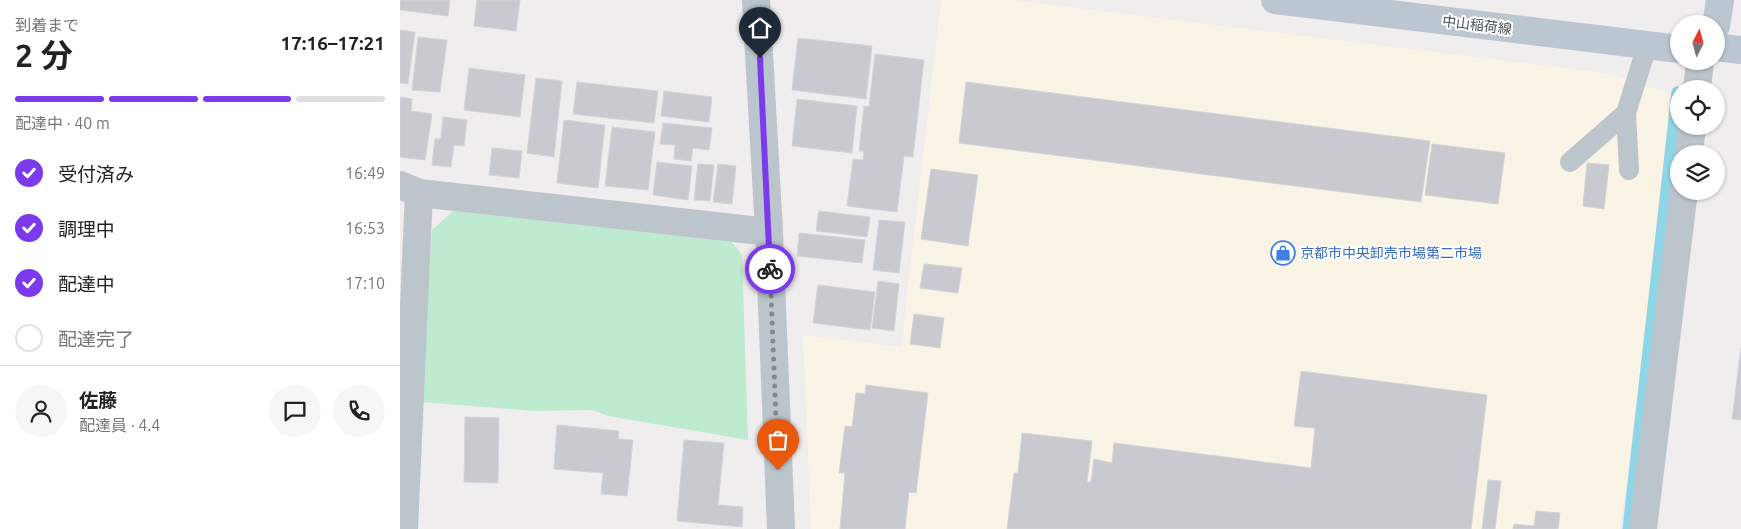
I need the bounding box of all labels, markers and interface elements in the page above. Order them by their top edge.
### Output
pin [739,7,781,58]
street label: 中山稲荷線 [1441,13,1513,37]
icon: home [746,14,774,42]
north arrow [1670,15,1725,70]
map controls [1670,15,1725,200]
text: 到着まで [15,16,79,34]
text: 17:16–17:21 [280,32,385,54]
text: 2 分 [15,37,73,73]
button: locate [1670,80,1725,135]
text: 配達中 · 40 m [15,114,110,132]
button: layers [1670,145,1725,200]
icon: check [15,159,43,187]
text: 受付済み [58,163,134,185]
text: 16:49 [345,164,385,182]
icon: check [15,214,43,242]
text: 調理中 [58,218,115,240]
text: 16:53 [345,219,385,237]
shop icon: 京都市中央卸売市場第二市場 [1270,240,1296,266]
courier [745,244,795,294]
place label: 京都市中央卸売市場第二市場 [1300,245,1482,261]
icon: bike [756,255,784,283]
icon: check [15,269,43,297]
text: 配達中 [58,273,115,295]
text: 17:10 [345,274,385,292]
text: 配達完了 [58,328,134,350]
button: person [15,385,67,437]
button: chat [269,385,321,437]
button: phone [333,385,385,437]
text: 佐藤 [79,389,117,411]
text: 配達員 · 4.4 [79,416,160,434]
pin [757,419,799,470]
icon: bag [764,426,792,454]

